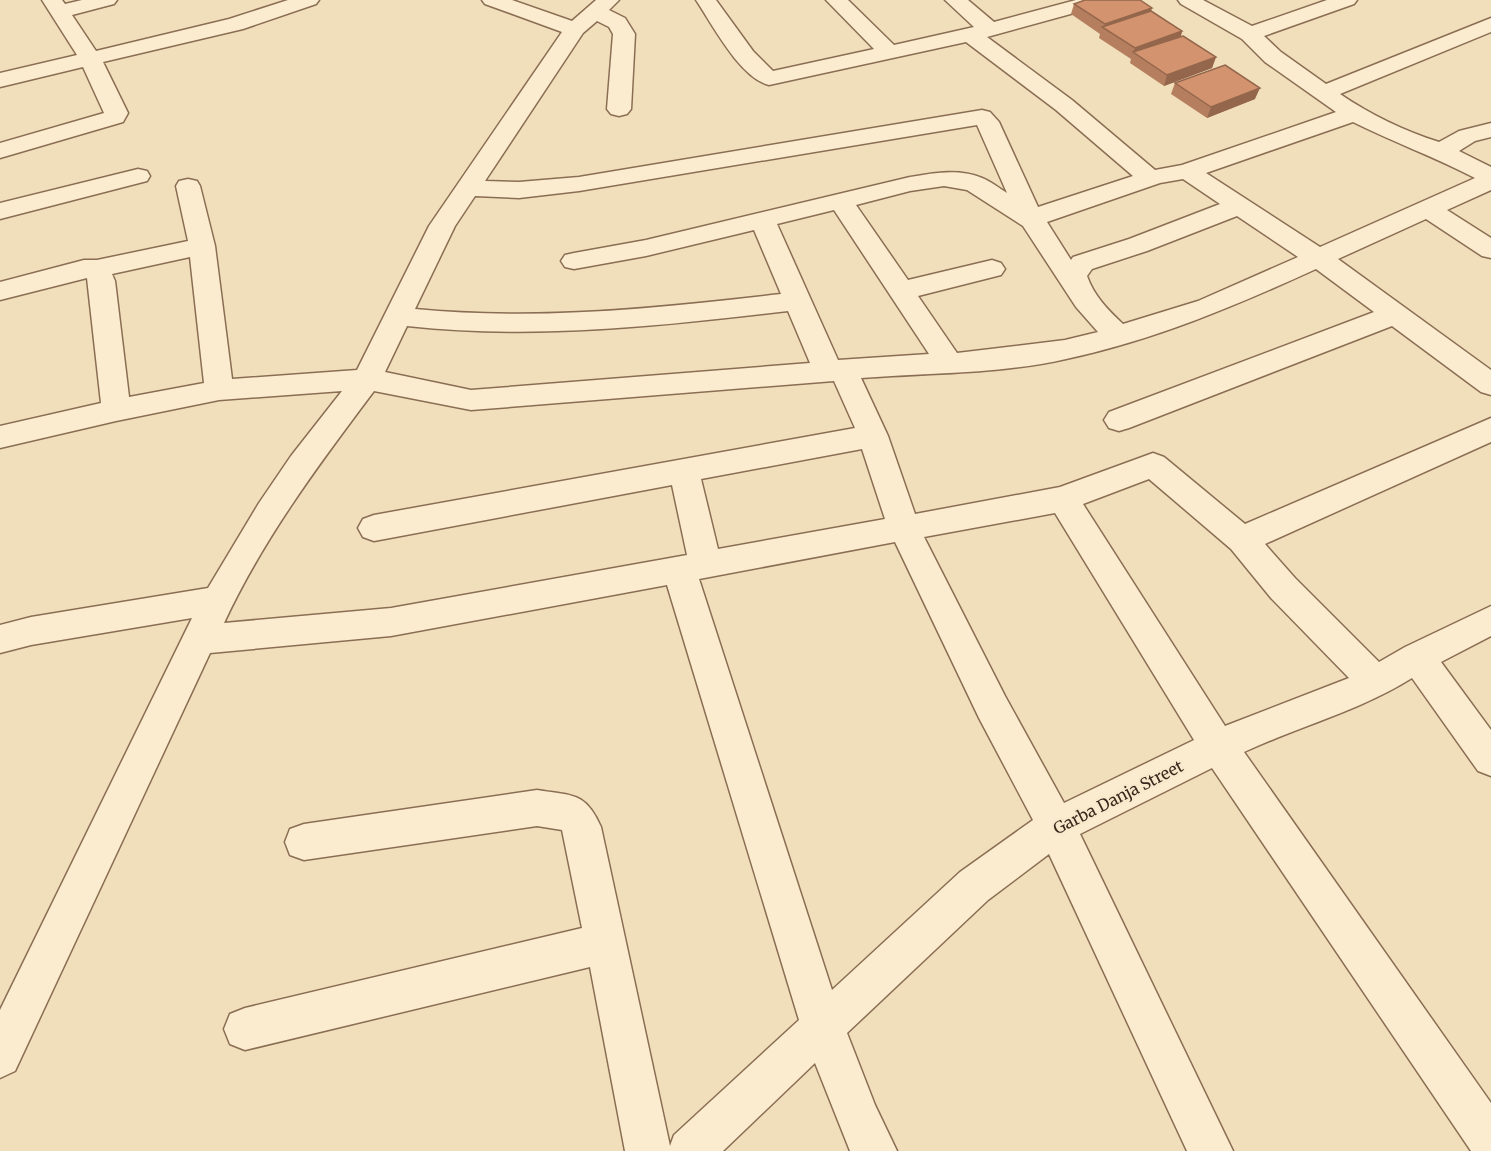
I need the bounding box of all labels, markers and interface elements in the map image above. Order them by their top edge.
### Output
street label: Garba Danja Street [1050,755,1187,838]

